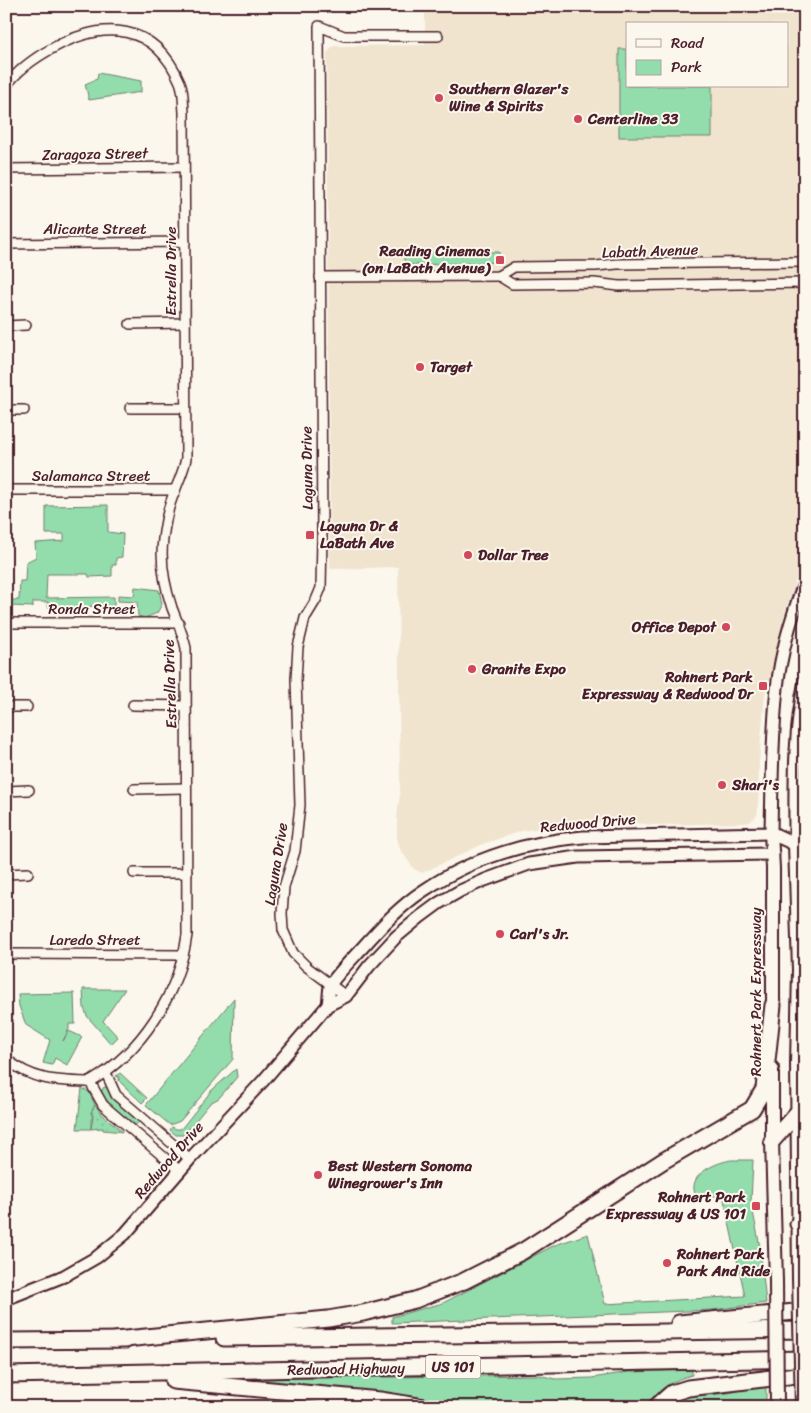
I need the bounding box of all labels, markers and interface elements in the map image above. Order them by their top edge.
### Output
legend [626,22,788,88]
text: Road [671,30,704,56]
text: Park [671,54,702,80]
place label: Southern Glazer's Wine & Spirits [448,76,570,119]
marker: Southern Glazer's Wine & Spirits [433,92,445,104]
place label: Centerline 33 [587,106,679,132]
marker: Centerline 33 [572,113,584,125]
street label: Zaragoza Street [42,140,149,168]
street label: Alicante Street [42,216,147,242]
street label: Estrella Drive [158,226,184,316]
street label: Labath Avenue [601,236,699,266]
place label: Reading Cinemas (on LaBath Avenue) [362,238,492,281]
marker: Reading Cinemas (on LaBath Avenue) [494,254,506,266]
place label: Target [430,354,473,380]
marker: Target [414,361,426,373]
street label: Laguna Drive [293,426,321,510]
street label: Salamanca Street [32,463,151,489]
place label: Laguna Dr & LaBath Ave [320,513,399,556]
marker: Laguna Dr & LaBath Ave [304,529,316,541]
place label: Dollar Tree [478,542,549,568]
marker: Dollar Tree [462,549,474,561]
street label: Ronda Street [48,596,136,622]
place label: Office Depot [631,614,717,640]
marker: Office Depot [720,621,732,633]
street label: Estrella Drive [155,639,185,729]
place label: Granite Expo [481,656,566,682]
marker: Granite Expo [466,663,478,675]
place label: Rohnert Park Expressway & Redwood Dr [582,664,755,707]
marker: Rohnert Park Expressway & Redwood Dr [757,680,769,692]
place label: Shari's [731,772,780,798]
marker: Shari's [716,779,728,791]
street label: Redwood Drive [539,806,637,840]
street label: Laguna Drive [257,820,295,907]
street label: Rohnert Park Expressway [743,907,769,1076]
place label: Carl's Jr. [509,921,570,947]
street label: Laredo Street [49,927,141,953]
marker: Carl's Jr. [494,928,506,940]
street label: Redwood Drive [128,1115,210,1205]
place label: Best Western Sonoma Winegrower's Inn [328,1153,472,1196]
marker: Best Western Sonoma Winegrower's Inn [312,1169,324,1181]
place label: Rohnert Park Expressway & US 101 [606,1184,747,1227]
marker: Rohnert Park Expressway & US 101 [750,1200,762,1212]
place label: Rohnert Park Park And Ride [676,1241,771,1284]
marker: Rohnert Park Park And Ride [661,1257,673,1269]
street label: Redwood Highway [287,1355,405,1383]
road number: US 101 [426,1355,480,1378]

